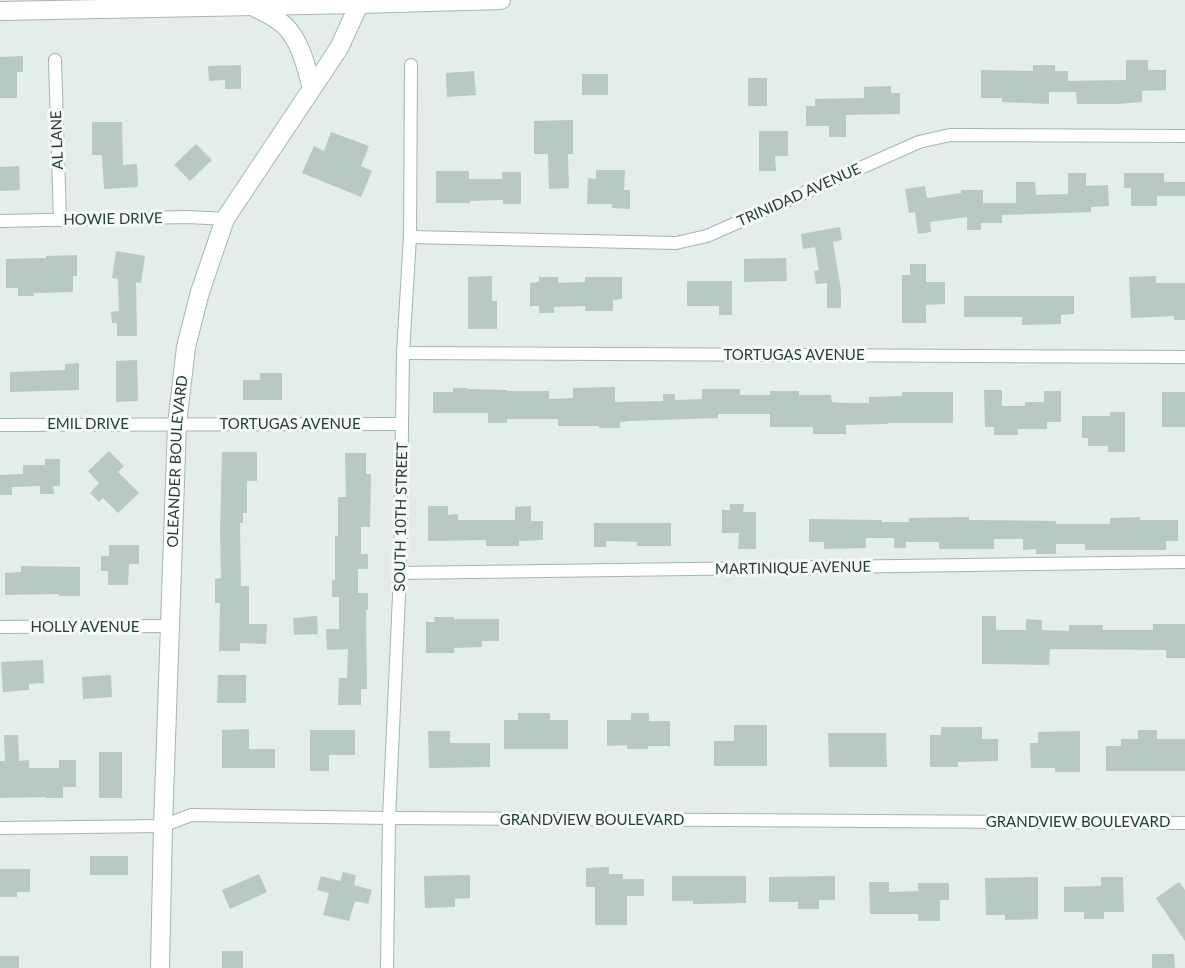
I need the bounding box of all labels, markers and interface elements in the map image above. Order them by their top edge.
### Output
street label: AL LANE [46,110,66,170]
street label: TRINIDAD AVENUE [734,159,863,229]
street label: HOWIE DRIVE [63,208,163,228]
street label: TORTUGAS AVENUE [723,345,865,363]
street label: OLEANDER BOULEVARD [163,374,191,548]
street label: EMIL DRIVE [47,414,129,432]
street label: TORTUGAS AVENUE [219,414,361,432]
street label: SOUTH 10TH STREET [390,442,410,592]
street label: MARTINIQUE AVENUE [715,557,871,577]
street label: HOLLY AVENUE [31,617,139,635]
street label: GRANDVIEW BOULEVARD [500,810,684,828]
street label: GRANDVIEW BOULEVARD [986,812,1170,830]

